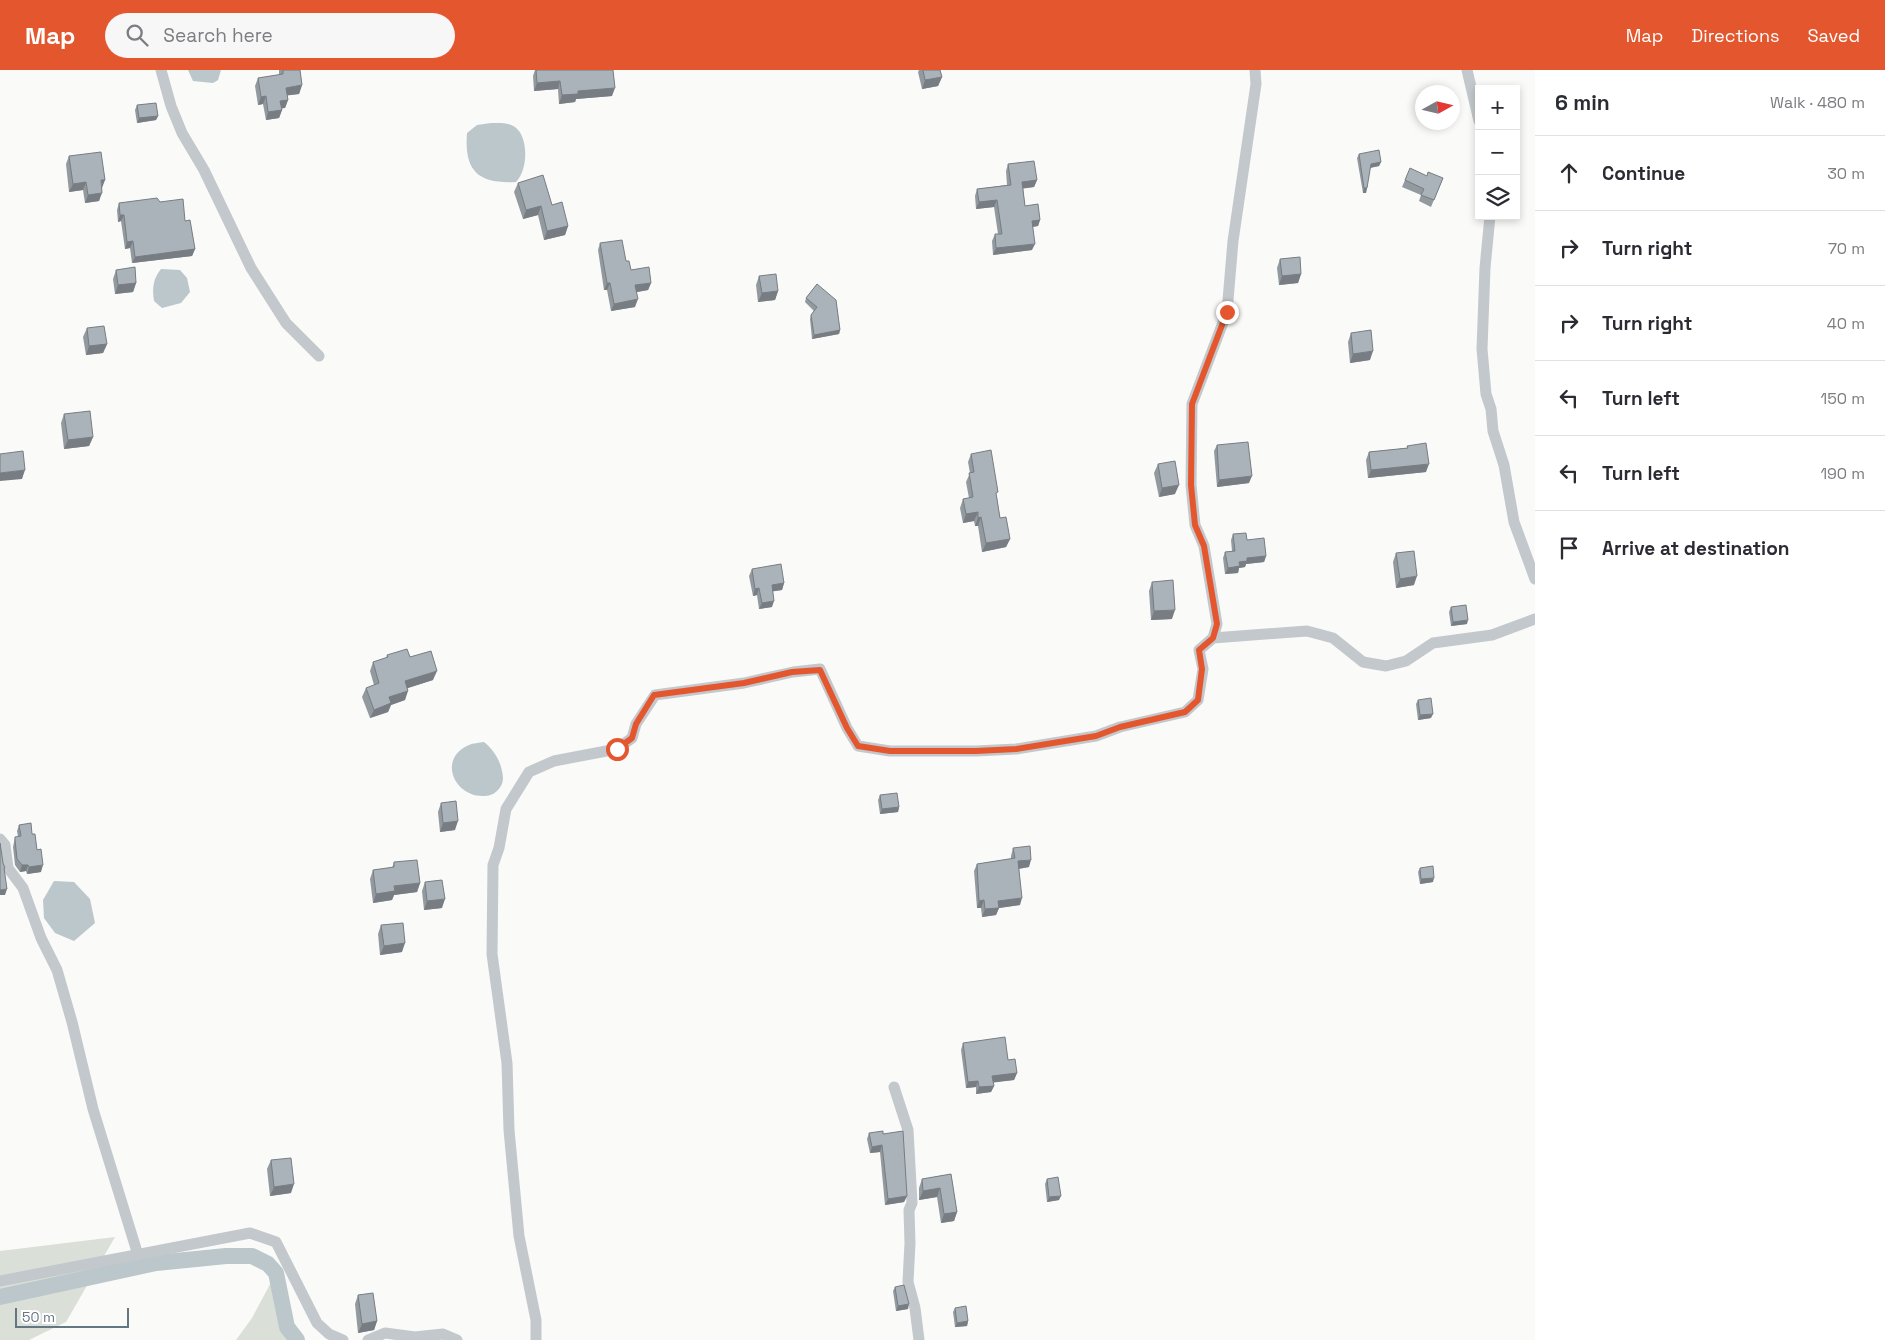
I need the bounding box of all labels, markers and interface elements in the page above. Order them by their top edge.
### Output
search box [105,13,455,58]
text: Map [25,20,75,51]
icon: search [123,21,151,49]
text: Search here [163,23,273,48]
text: Map [1626,24,1663,47]
text: Directions [1691,24,1780,47]
text: Saved [1808,24,1860,47]
north arrow [1415,85,1460,130]
map controls [1475,85,1520,220]
button: + [1475,85,1520,130]
text: 6 min [1555,89,1610,116]
text: Walk · 480 m [1770,92,1865,113]
button: − [1475,130,1520,175]
icon: ahead [1555,159,1583,187]
text: Continue [1602,161,1685,186]
text: 30 m [1827,163,1865,184]
button: layers [1475,175,1520,220]
icon: right [1555,234,1583,262]
text: Turn right [1602,236,1692,261]
text: 70 m [1828,238,1865,259]
route end [1216,301,1239,324]
icon: right [1555,309,1583,337]
text: Turn right [1602,311,1692,336]
text: 40 m [1827,313,1865,334]
icon: left [1555,384,1583,412]
text: Turn left [1602,386,1680,411]
text: 150 m [1821,388,1865,409]
icon: left [1555,459,1583,487]
text: Turn left [1602,461,1680,486]
text: 190 m [1820,463,1865,484]
icon: arrive [1555,534,1583,562]
text: Arrive at destination [1602,536,1790,561]
route start [606,738,629,761]
scale bar [15,1305,129,1328]
text: 50 m [22,1308,55,1326]

